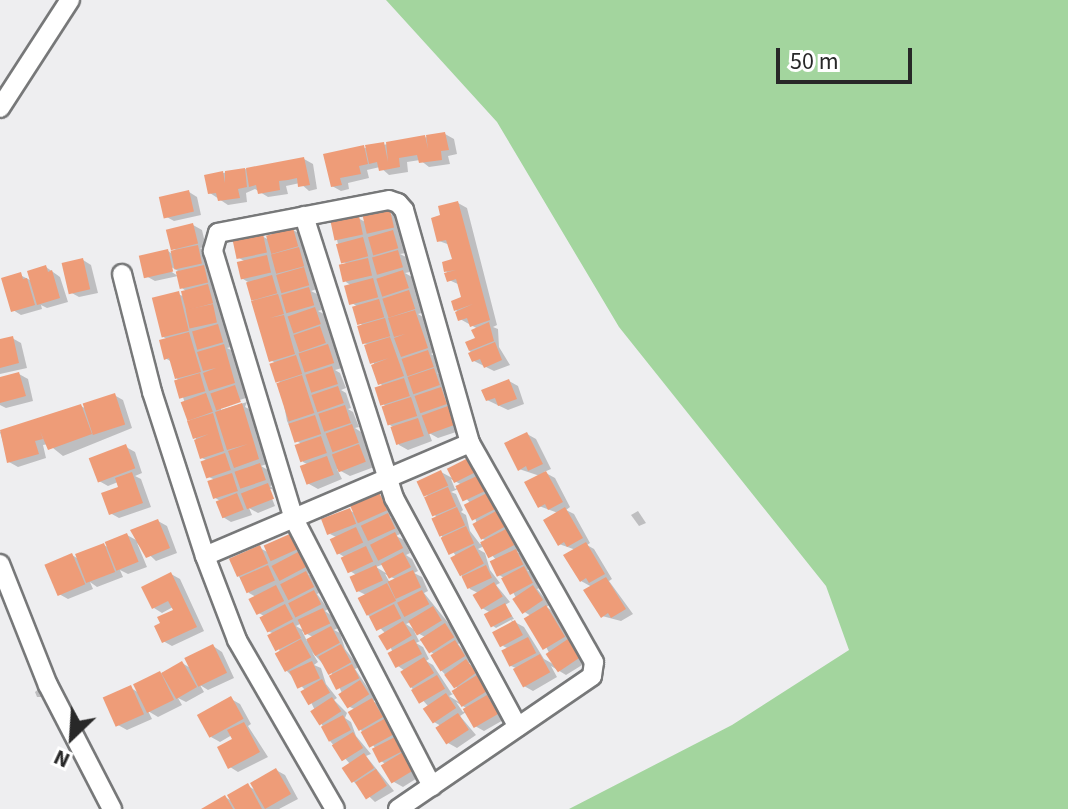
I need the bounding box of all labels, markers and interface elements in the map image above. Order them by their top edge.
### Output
scale bar [780,32,916,82]
text: 50 m [790,44,839,79]
north arrow [32,697,112,777]
text: N [48,741,75,776]

